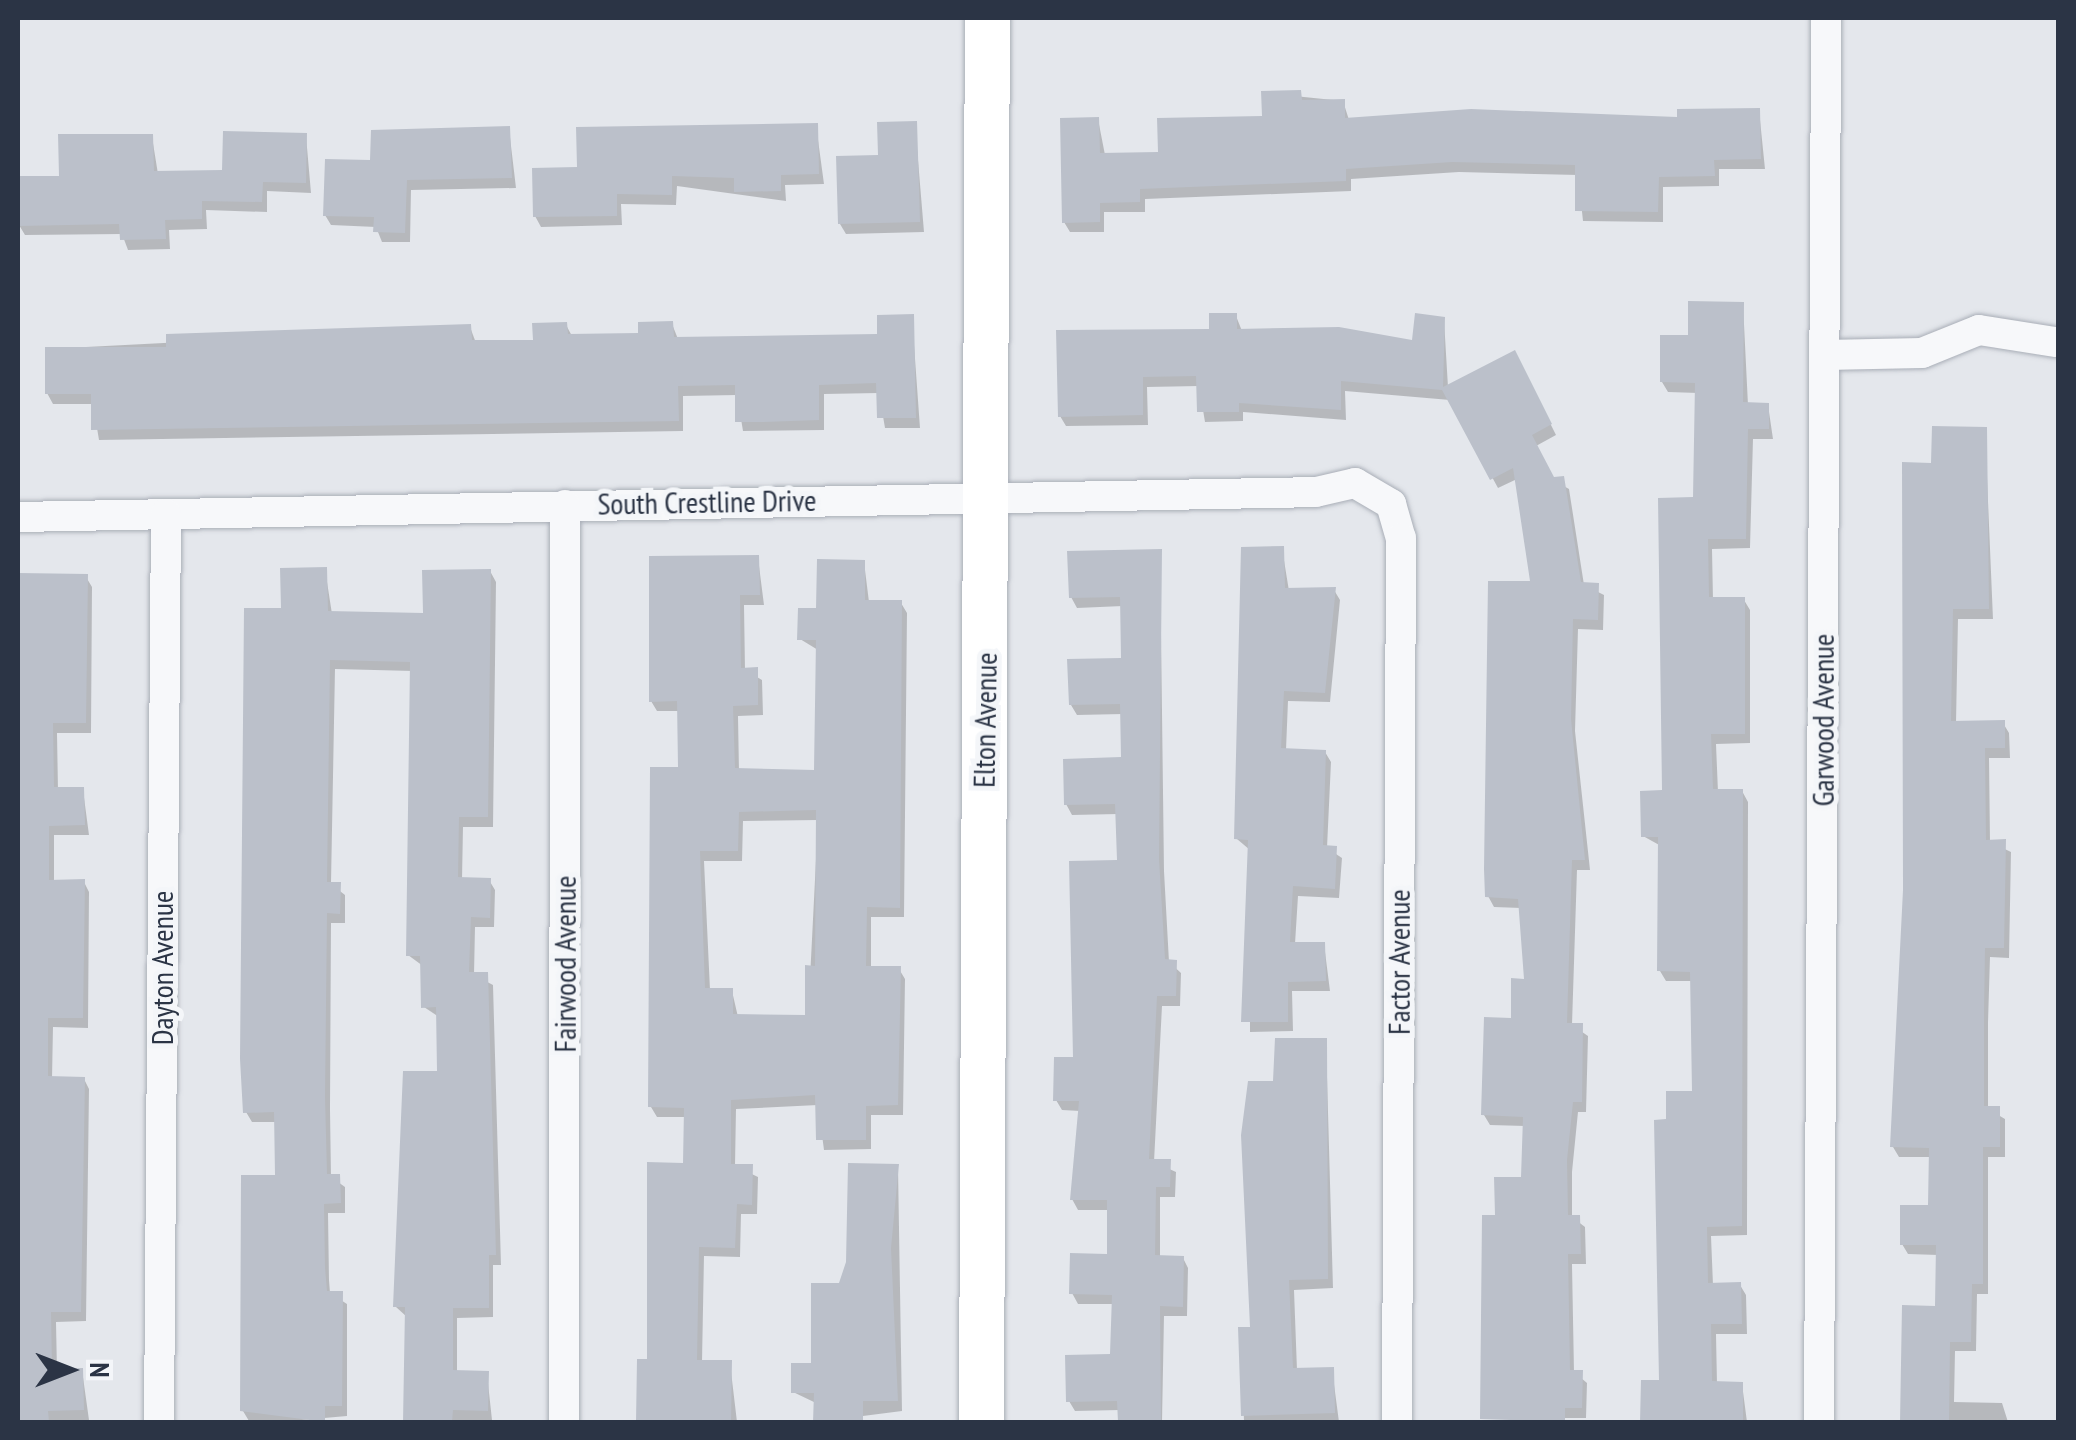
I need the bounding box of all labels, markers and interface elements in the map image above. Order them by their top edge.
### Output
street label: South Crestline Drive [597,482,817,522]
street label: Garwood Avenue [1805,633,1841,807]
street label: Elton Avenue [966,652,1004,788]
street label: Fairwood Avenue [547,875,583,1053]
street label: Factor Avenue [1381,889,1417,1035]
street label: Dayton Avenue [144,890,180,1046]
north arrow [20,1320,120,1420]
text: N [82,1362,119,1378]

